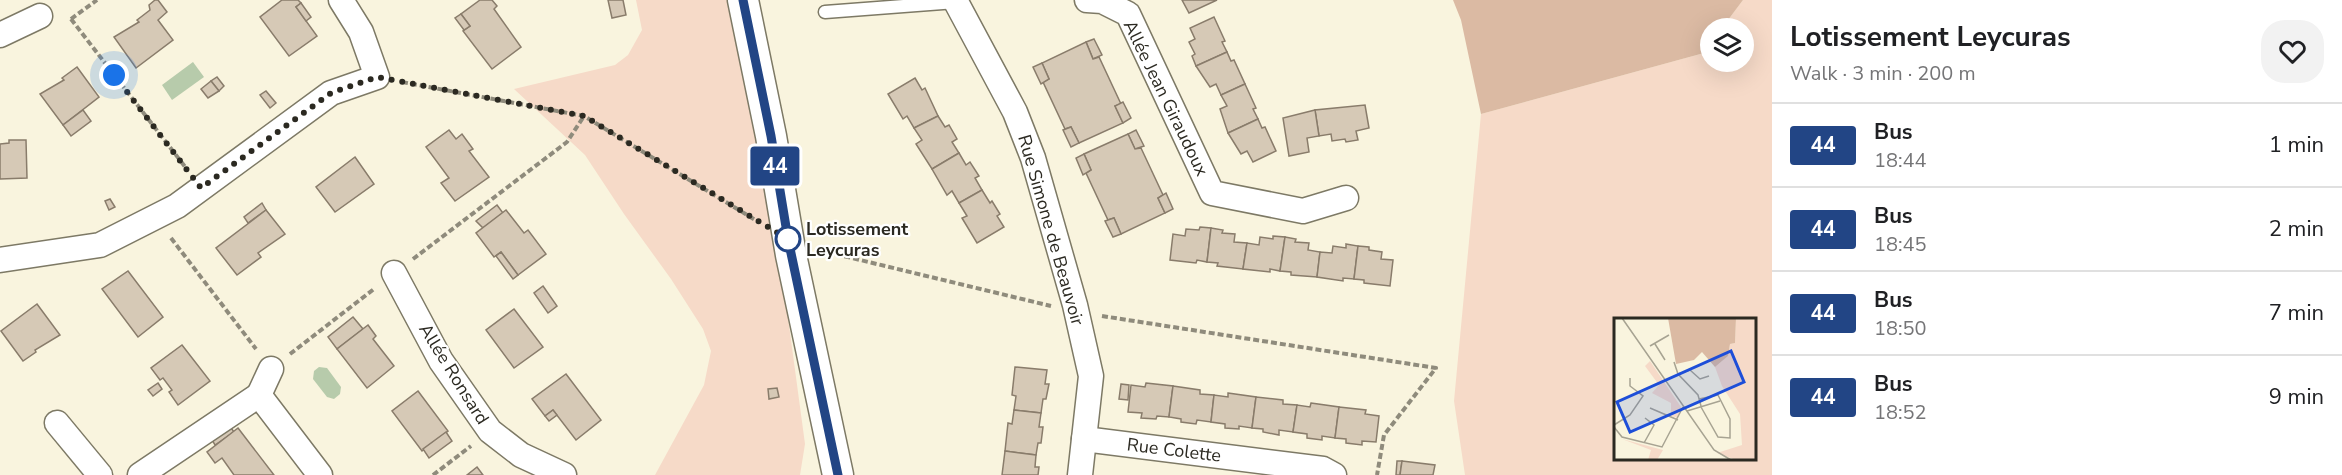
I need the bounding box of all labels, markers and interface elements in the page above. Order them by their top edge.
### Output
street label: Allée Jean Giraudoux [1118,16,1214,180]
map controls [1700,18,1754,72]
button: layers [1700,18,1754,72]
text: Lotissement Leycuras [1790,18,2071,56]
button: heart [2261,20,2324,83]
your location [99,60,129,90]
text: Walk · 3 min · 200 m [1790,60,1976,87]
text: Bus [1874,117,1913,147]
text: 1 min [2269,130,2324,160]
text: 44 [1810,131,1836,159]
street label: Rue Simone de Beauvoir [1012,132,1090,329]
line badge: 44 [748,146,802,186]
text: 18:44 [1874,147,1927,174]
text: 44 [762,152,788,180]
text: Bus [1874,201,1913,231]
text: 2 min [2269,214,2324,244]
text: 44 [1810,215,1836,243]
place label: Lotissement Leycuras [806,217,908,262]
marker: Lotissement Leycuras [775,226,801,252]
text: 18:45 [1874,231,1927,258]
text: Bus [1874,285,1913,315]
text: 7 min [2269,298,2324,328]
text: 44 [1810,299,1836,327]
text: 18:50 [1874,315,1927,342]
inset map [1614,318,1757,460]
street label: Allée Ronsard [413,319,495,429]
text: Bus [1874,369,1913,399]
text: 9 min [2269,382,2324,412]
text: 44 [1810,383,1836,411]
text: 18:52 [1874,399,1927,426]
street label: Rue Colette [1126,432,1222,468]

